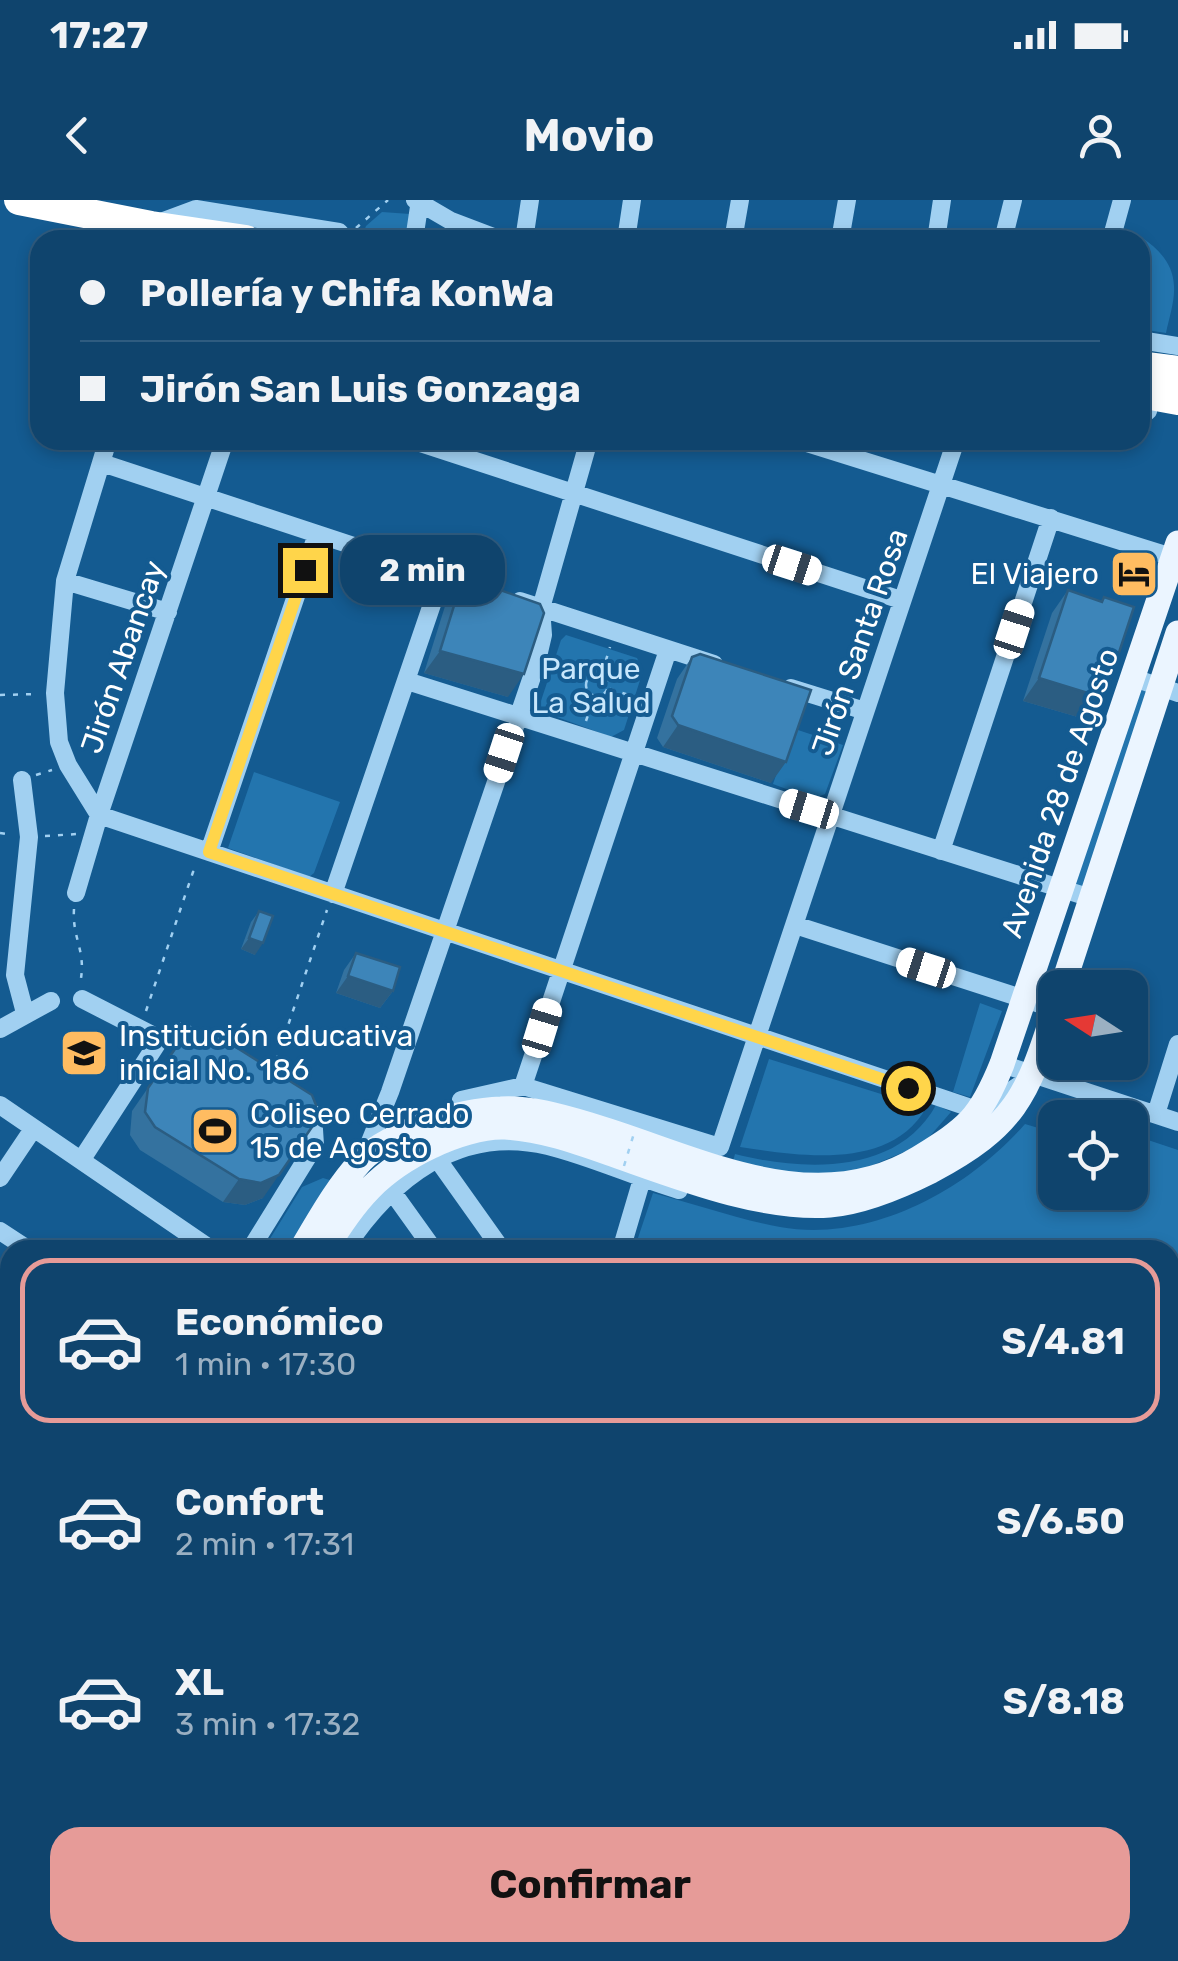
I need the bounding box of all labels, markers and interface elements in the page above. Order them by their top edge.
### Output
text: 17:27 [50,12,148,58]
icon: back [50,108,105,163]
icon: person [1073,108,1128,163]
text: Movio [523,109,655,162]
text: Pollería y Chifa KonWa [140,270,554,316]
text: Jirón San Luis Gonzaga [140,366,581,412]
street label: Jirón Santa Rosa [804,524,916,760]
callout: 2 min [340,535,505,605]
car [759,541,825,589]
route end [283,548,328,593]
hotel icon: El Viajero [1108,548,1160,600]
text: 2 min [379,551,466,589]
street label: Jirón Abancay [73,556,173,758]
place label: El Viajero [971,556,1099,592]
car [990,596,1038,662]
street label: Avenida 28 de Agosto [994,644,1126,942]
park label: Parque La Salud [531,651,651,721]
car [480,720,528,786]
car [776,786,842,832]
car [893,944,959,992]
north arrow [1038,970,1148,1080]
map controls [1038,970,1148,1210]
car [519,995,565,1061]
place label: Institución educativa inicial No. 186 [119,1018,413,1088]
school or university icon: Institución educativa inicial No. 186 [58,1027,110,1079]
route start [886,1066,931,1111]
place label: Coliseo Cerrado 15 de Agosto [250,1096,469,1166]
button: locate [1038,1100,1148,1210]
sports icon: Coliseo Cerrado 15 de Agosto [189,1105,241,1157]
icon: car [55,1296,145,1386]
text: Económico [175,1299,384,1345]
text: S/4.81 [1001,1318,1125,1364]
text: 1 min · 17:30 [175,1345,356,1383]
icon: car [55,1476,145,1566]
text: Confort [175,1479,324,1525]
text: S/6.50 [996,1498,1125,1544]
text: 2 min · 17:31 [175,1525,354,1563]
icon: car [55,1656,145,1746]
text: XL [175,1659,224,1705]
text: S/8.18 [1002,1678,1125,1724]
text: 3 min · 17:32 [175,1705,360,1743]
button: Confirmar [50,1827,1130,1942]

